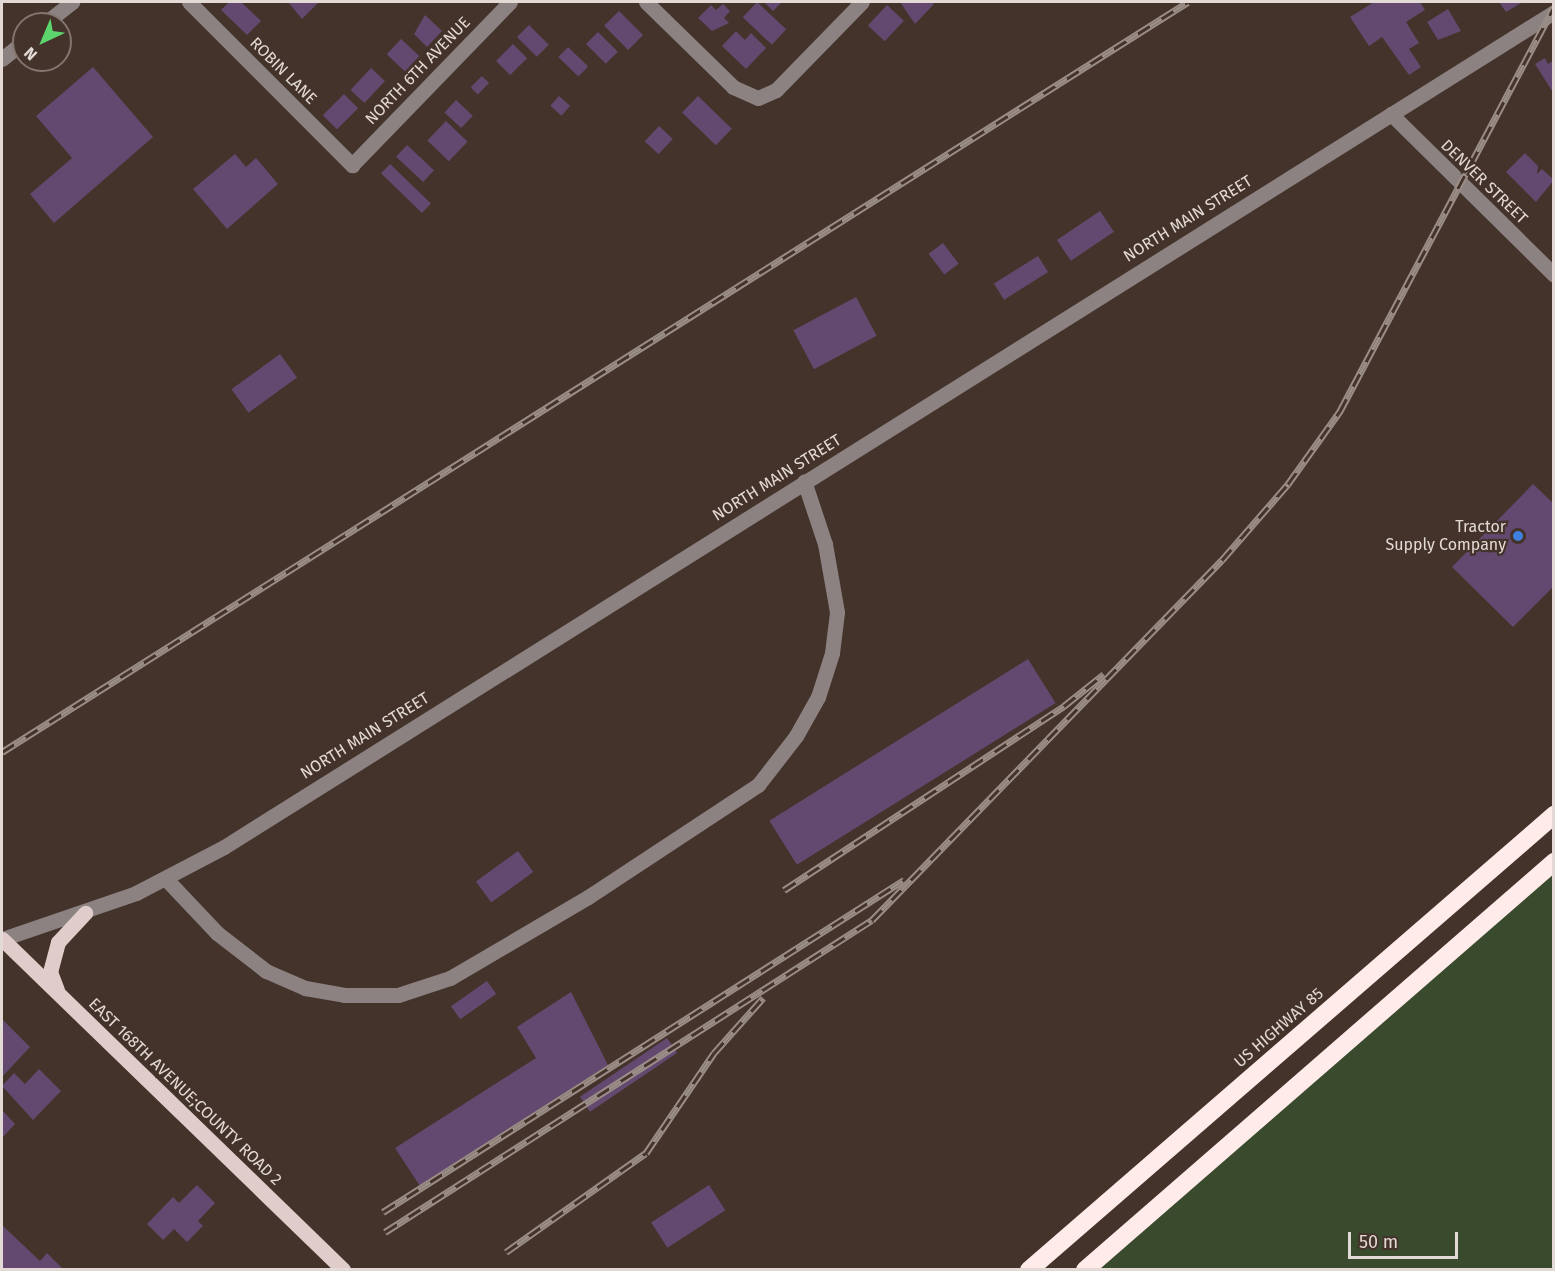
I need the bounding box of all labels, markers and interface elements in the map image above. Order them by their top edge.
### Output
north arrow [12,12,72,72]
street label: NORTH 6TH AVENUE [362,13,474,129]
street label: ROBIN LANE [246,34,320,108]
text: N [20,43,41,64]
street label: DENVER STREET [1437,136,1531,228]
street label: NORTH MAIN STREET [1120,172,1256,266]
street label: NORTH MAIN STREET [709,431,845,525]
place label: Tractor Supply Company [1385,517,1506,555]
marker: Tractor Supply Company [1511,529,1525,543]
street label: NORTH MAIN STREET [297,689,433,783]
street label: US HIGHWAY 85 [1231,984,1327,1072]
street label: EAST 168TH AVENUE;COUNTY ROAD 2 [84,994,286,1190]
scale bar [1351,1220,1460,1258]
text: 50 m [1359,1231,1398,1253]

